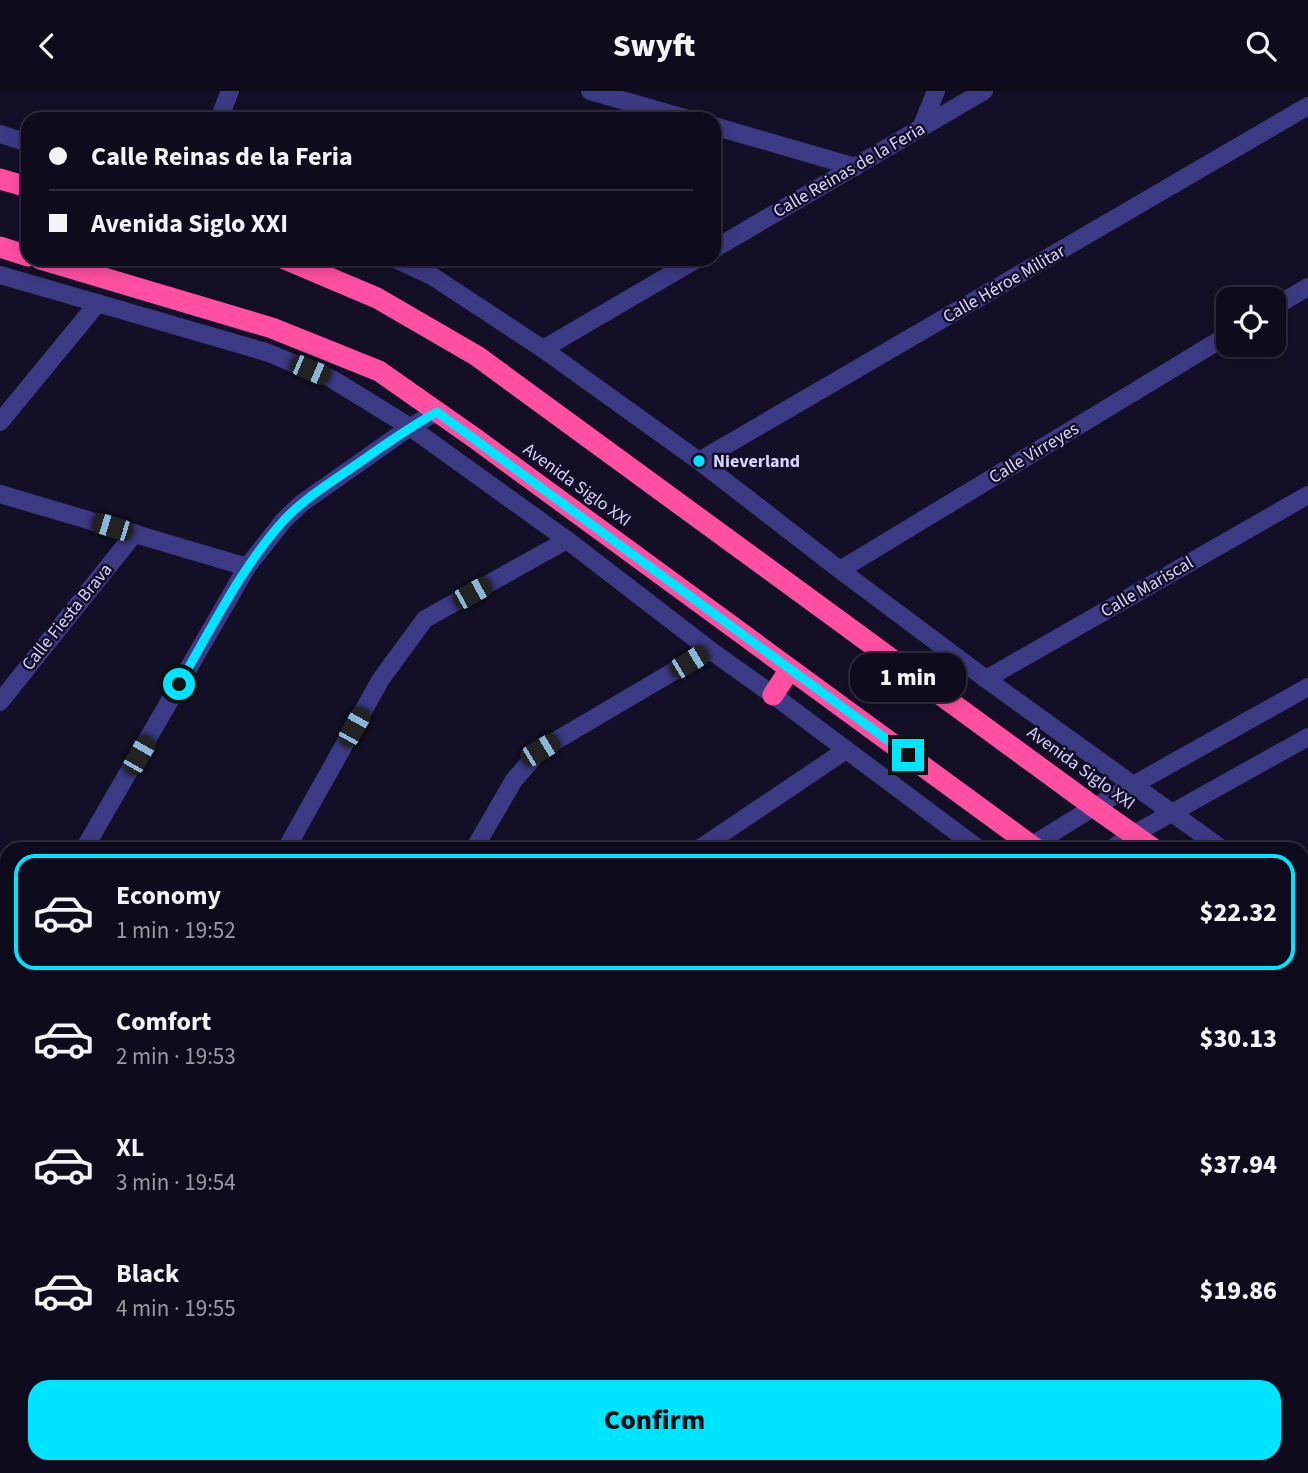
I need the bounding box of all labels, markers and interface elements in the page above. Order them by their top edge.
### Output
text: Swyft [613,23,695,69]
icon: back [28,27,66,65]
icon: search [1242,27,1280,65]
street label: Calle Reinas de la Feria [768,116,930,224]
text: Calle Reinas de la Feria [91,138,353,175]
text: Avenida Siglo XXI [91,205,288,242]
street label: Calle Héroe Militar [938,238,1070,329]
map controls [1216,287,1286,357]
button: locate [1216,287,1286,357]
car [287,352,334,388]
street label: Calle Virreyes [984,416,1084,490]
street label: Avenida Siglo XXI [518,437,636,533]
place label: Nieverland [713,449,800,474]
marker: Nieverland [691,453,707,469]
car [89,511,136,543]
street label: Calle Mariscal [1096,550,1198,624]
street label: Calle Fiesta Brava [16,558,118,676]
car [449,574,496,612]
car [666,642,713,682]
callout: 1 min [850,653,966,703]
text: 1 min [880,661,936,694]
route start [163,668,195,700]
car [335,704,374,750]
street label: Avenida Siglo XXI [1022,720,1140,816]
car [517,730,564,770]
car [120,732,159,778]
route end [892,739,924,771]
text: Economy [116,877,221,914]
icon: car [32,881,95,944]
text: $22.32 [1200,894,1277,931]
text: 1 min · 19:52 [116,914,236,947]
text: Comfort [116,1003,211,1040]
icon: car [32,1007,95,1070]
text: $30.13 [1200,1020,1277,1057]
text: 2 min · 19:53 [116,1040,236,1073]
text: XL [116,1129,144,1166]
icon: car [32,1133,95,1196]
text: $37.94 [1200,1146,1277,1183]
text: 3 min · 19:54 [116,1166,236,1199]
text: Black [116,1255,179,1292]
icon: car [32,1259,95,1322]
text: $19.86 [1200,1272,1277,1309]
text: 4 min · 19:55 [116,1292,236,1325]
button: Confirm [28,1380,1281,1460]

